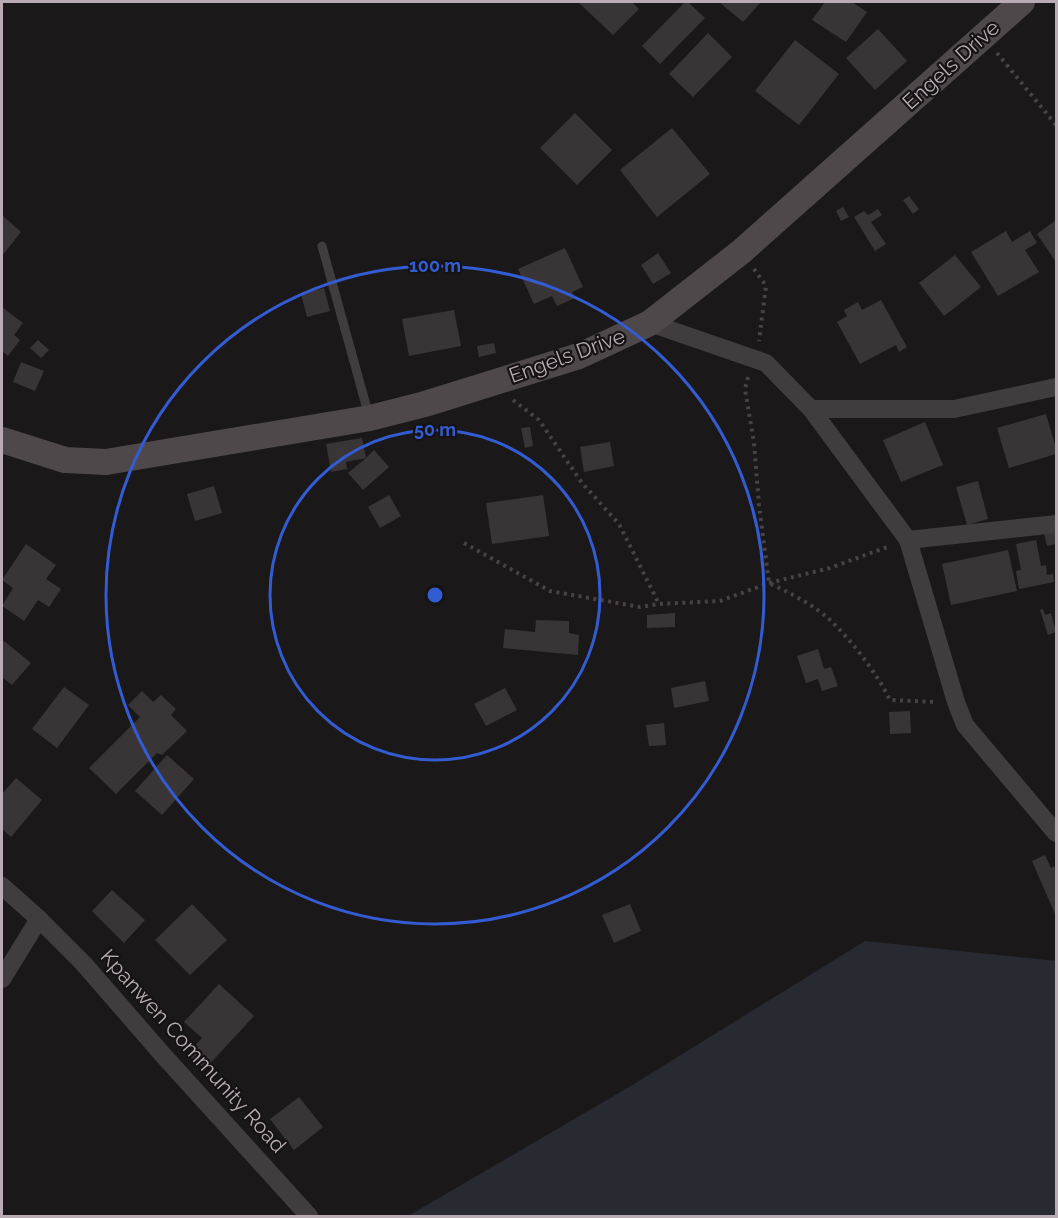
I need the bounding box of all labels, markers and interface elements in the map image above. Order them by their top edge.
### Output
street label: Engels Drive [897,15,1004,115]
text: 100 m [409,255,461,276]
street label: Engels Drive [505,323,628,388]
text: 50 m [414,419,456,440]
centre of rings [425,585,445,605]
street label: Kpanwen Community Road [95,944,291,1157]

